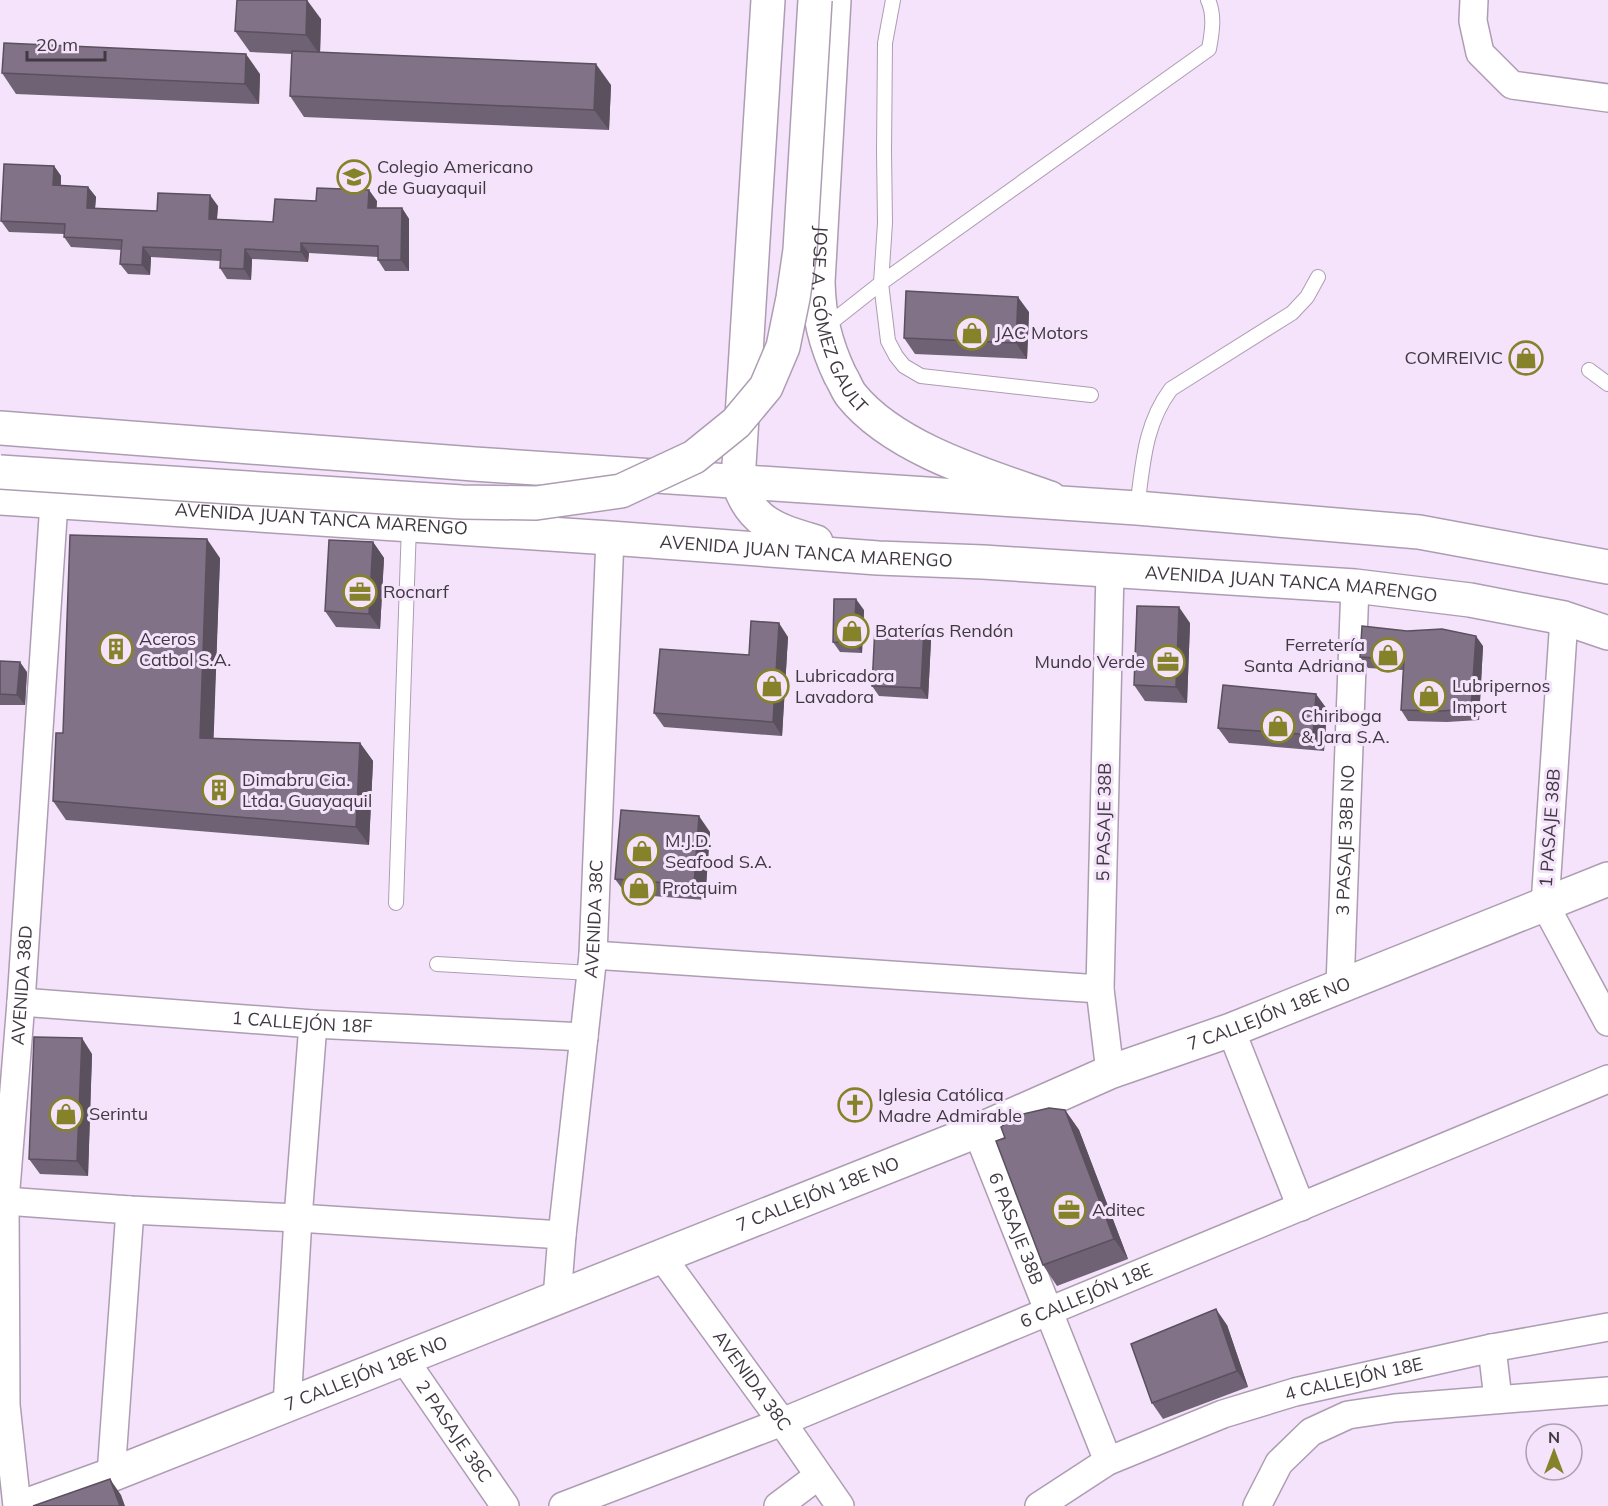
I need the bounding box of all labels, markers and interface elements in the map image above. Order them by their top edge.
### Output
scale bar [27,24,105,62]
text: 20 m [36,33,78,56]
place label: Colegio Americano de Guayaquil [377,155,533,199]
school or university icon: Colegio Americano de Guayaquil [336,159,372,195]
street label: JOSE A. GÓMEZ GAULT [807,225,873,418]
shop icon: JAC Motors [954,315,990,351]
place label: JAC Motors [995,321,1089,344]
shop icon: COMREIVIC [1508,340,1544,376]
place label: COMREIVIC [1404,346,1503,369]
street label: AVENIDA JUAN TANCA MARENGO [174,497,469,540]
street label: AVENIDA JUAN TANCA MARENGO [659,530,953,572]
street label: AVENIDA JUAN TANCA MARENGO [1144,560,1439,607]
office icon: Rocnarf [342,574,378,610]
place label: Rocnarf [383,580,450,603]
shop icon: Baterías Rendón [834,613,870,649]
place label: Baterías Rendón [875,619,1014,642]
place label: Aceros Catbol S.A. [139,627,231,671]
building icon: Aceros Catbol S.A. [98,631,134,667]
place label: Ferretería Santa Adriana [1244,633,1365,677]
shop icon: Ferretería Santa Adriana [1370,637,1406,673]
office icon: Mundo Verde [1150,644,1186,680]
place label: Mundo Verde [1035,650,1145,673]
place label: Lubricadora Lavadora [795,664,895,708]
shop icon: Lubricadora Lavadora [754,668,790,704]
place label: Lubripernos Import [1452,674,1551,718]
shop icon: Lubripernos Import [1411,678,1447,714]
place label: Chiriboga & Jara S.A. [1301,704,1390,748]
shop icon: Chiriboga & Jara S.A. [1260,708,1296,744]
street label: 5 PASAJE 38B [1091,762,1116,882]
street label: 3 PASAJE 38B NO [1331,764,1359,916]
place label: Dimabru Cia. Ltda. Guayaquil [242,768,372,812]
street label: 1 PASAJE 38B [1534,768,1565,888]
building icon: Dimabru Cia. Ltda. Guayaquil [201,772,237,808]
place label: M.J.D. Seafood S.A. [665,829,772,873]
shop icon: M.J.D. Seafood S.A. [624,833,660,869]
street label: AVENIDA 38C [579,859,608,979]
shop icon: Protquim [621,870,657,906]
place label: Protquim [662,876,738,899]
street label: AVENIDA 38D [6,925,37,1046]
street label: 7 CALLEJÓN 18E NO [1184,971,1354,1055]
street label: 1 CALLEJÓN 18F [231,1006,373,1038]
place label: Iglesia Católica Madre Admirable [878,1083,1022,1127]
church icon: Iglesia Católica Madre Admirable [837,1087,873,1123]
shop icon: Serintu [48,1096,84,1132]
place label: Serintu [89,1102,148,1125]
street label: 7 CALLEJÓN 18E NO [733,1151,902,1236]
street label: 6 PASAJE 38B [984,1169,1049,1288]
office icon: Aditec [1051,1192,1087,1228]
place label: Aditec [1092,1198,1145,1221]
street label: 6 CALLEJÓN 18E [1016,1257,1156,1333]
street label: AVENIDA 38C [708,1326,797,1435]
street label: 7 CALLEJÓN 18E NO [281,1330,451,1416]
street label: 4 CALLEJÓN 18E [1281,1352,1425,1406]
street label: 2 PASAJE 38C [411,1376,497,1487]
north arrow [1524,1422,1584,1482]
text: N [1548,1427,1560,1447]

